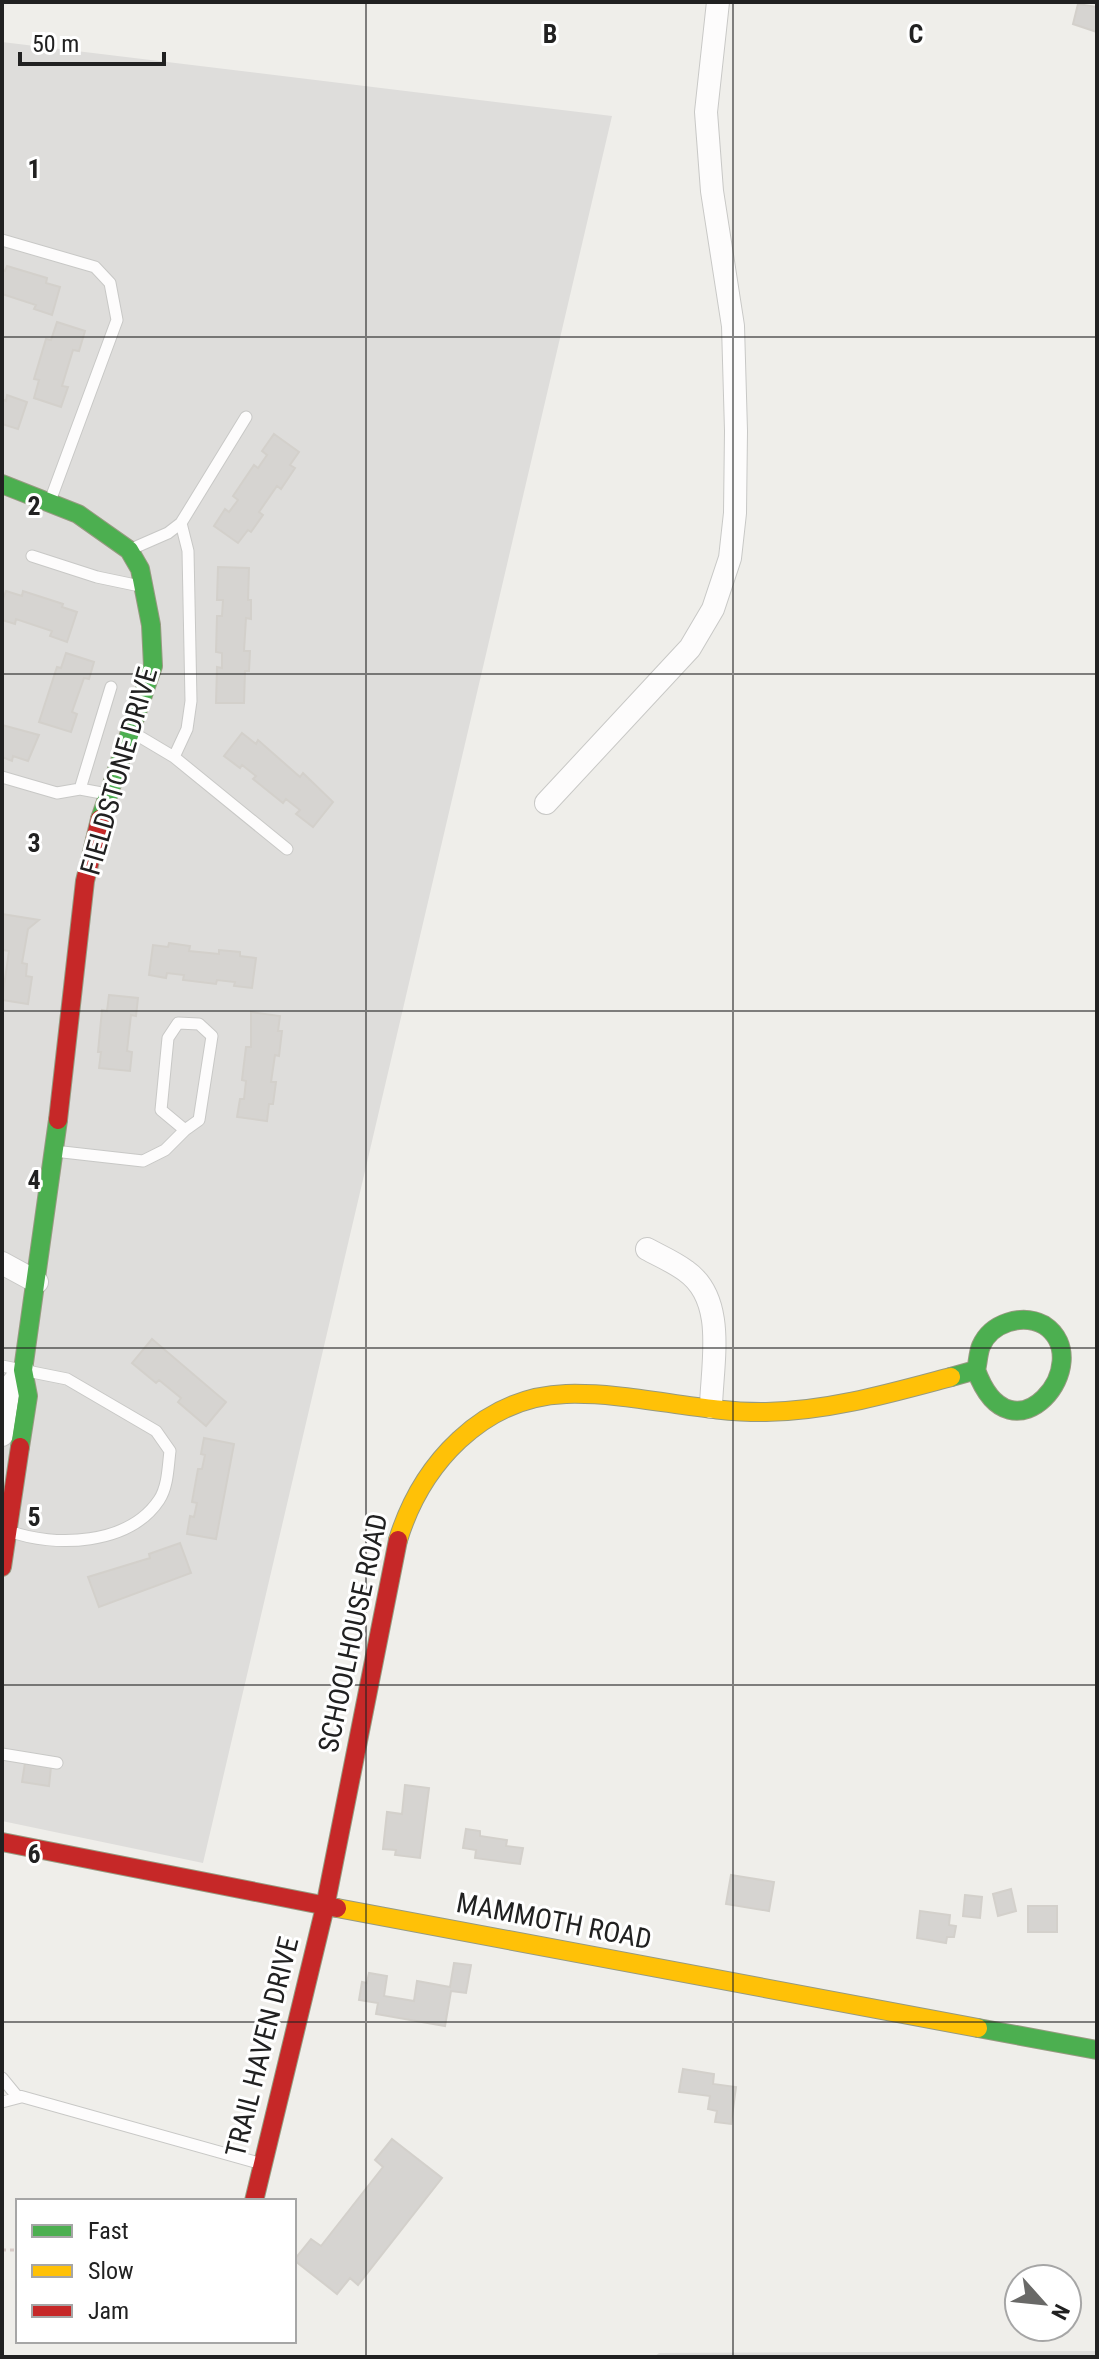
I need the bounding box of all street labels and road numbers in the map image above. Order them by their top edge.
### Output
street label: FIELDSTONE DRIVE [74,663,164,879]
street label: SCHOOLHOUSE ROAD [312,1511,394,1755]
street label: MAMMOTH ROAD [454,1886,654,1956]
street label: TRAIL HAVEN DRIVE [219,1933,305,2161]

